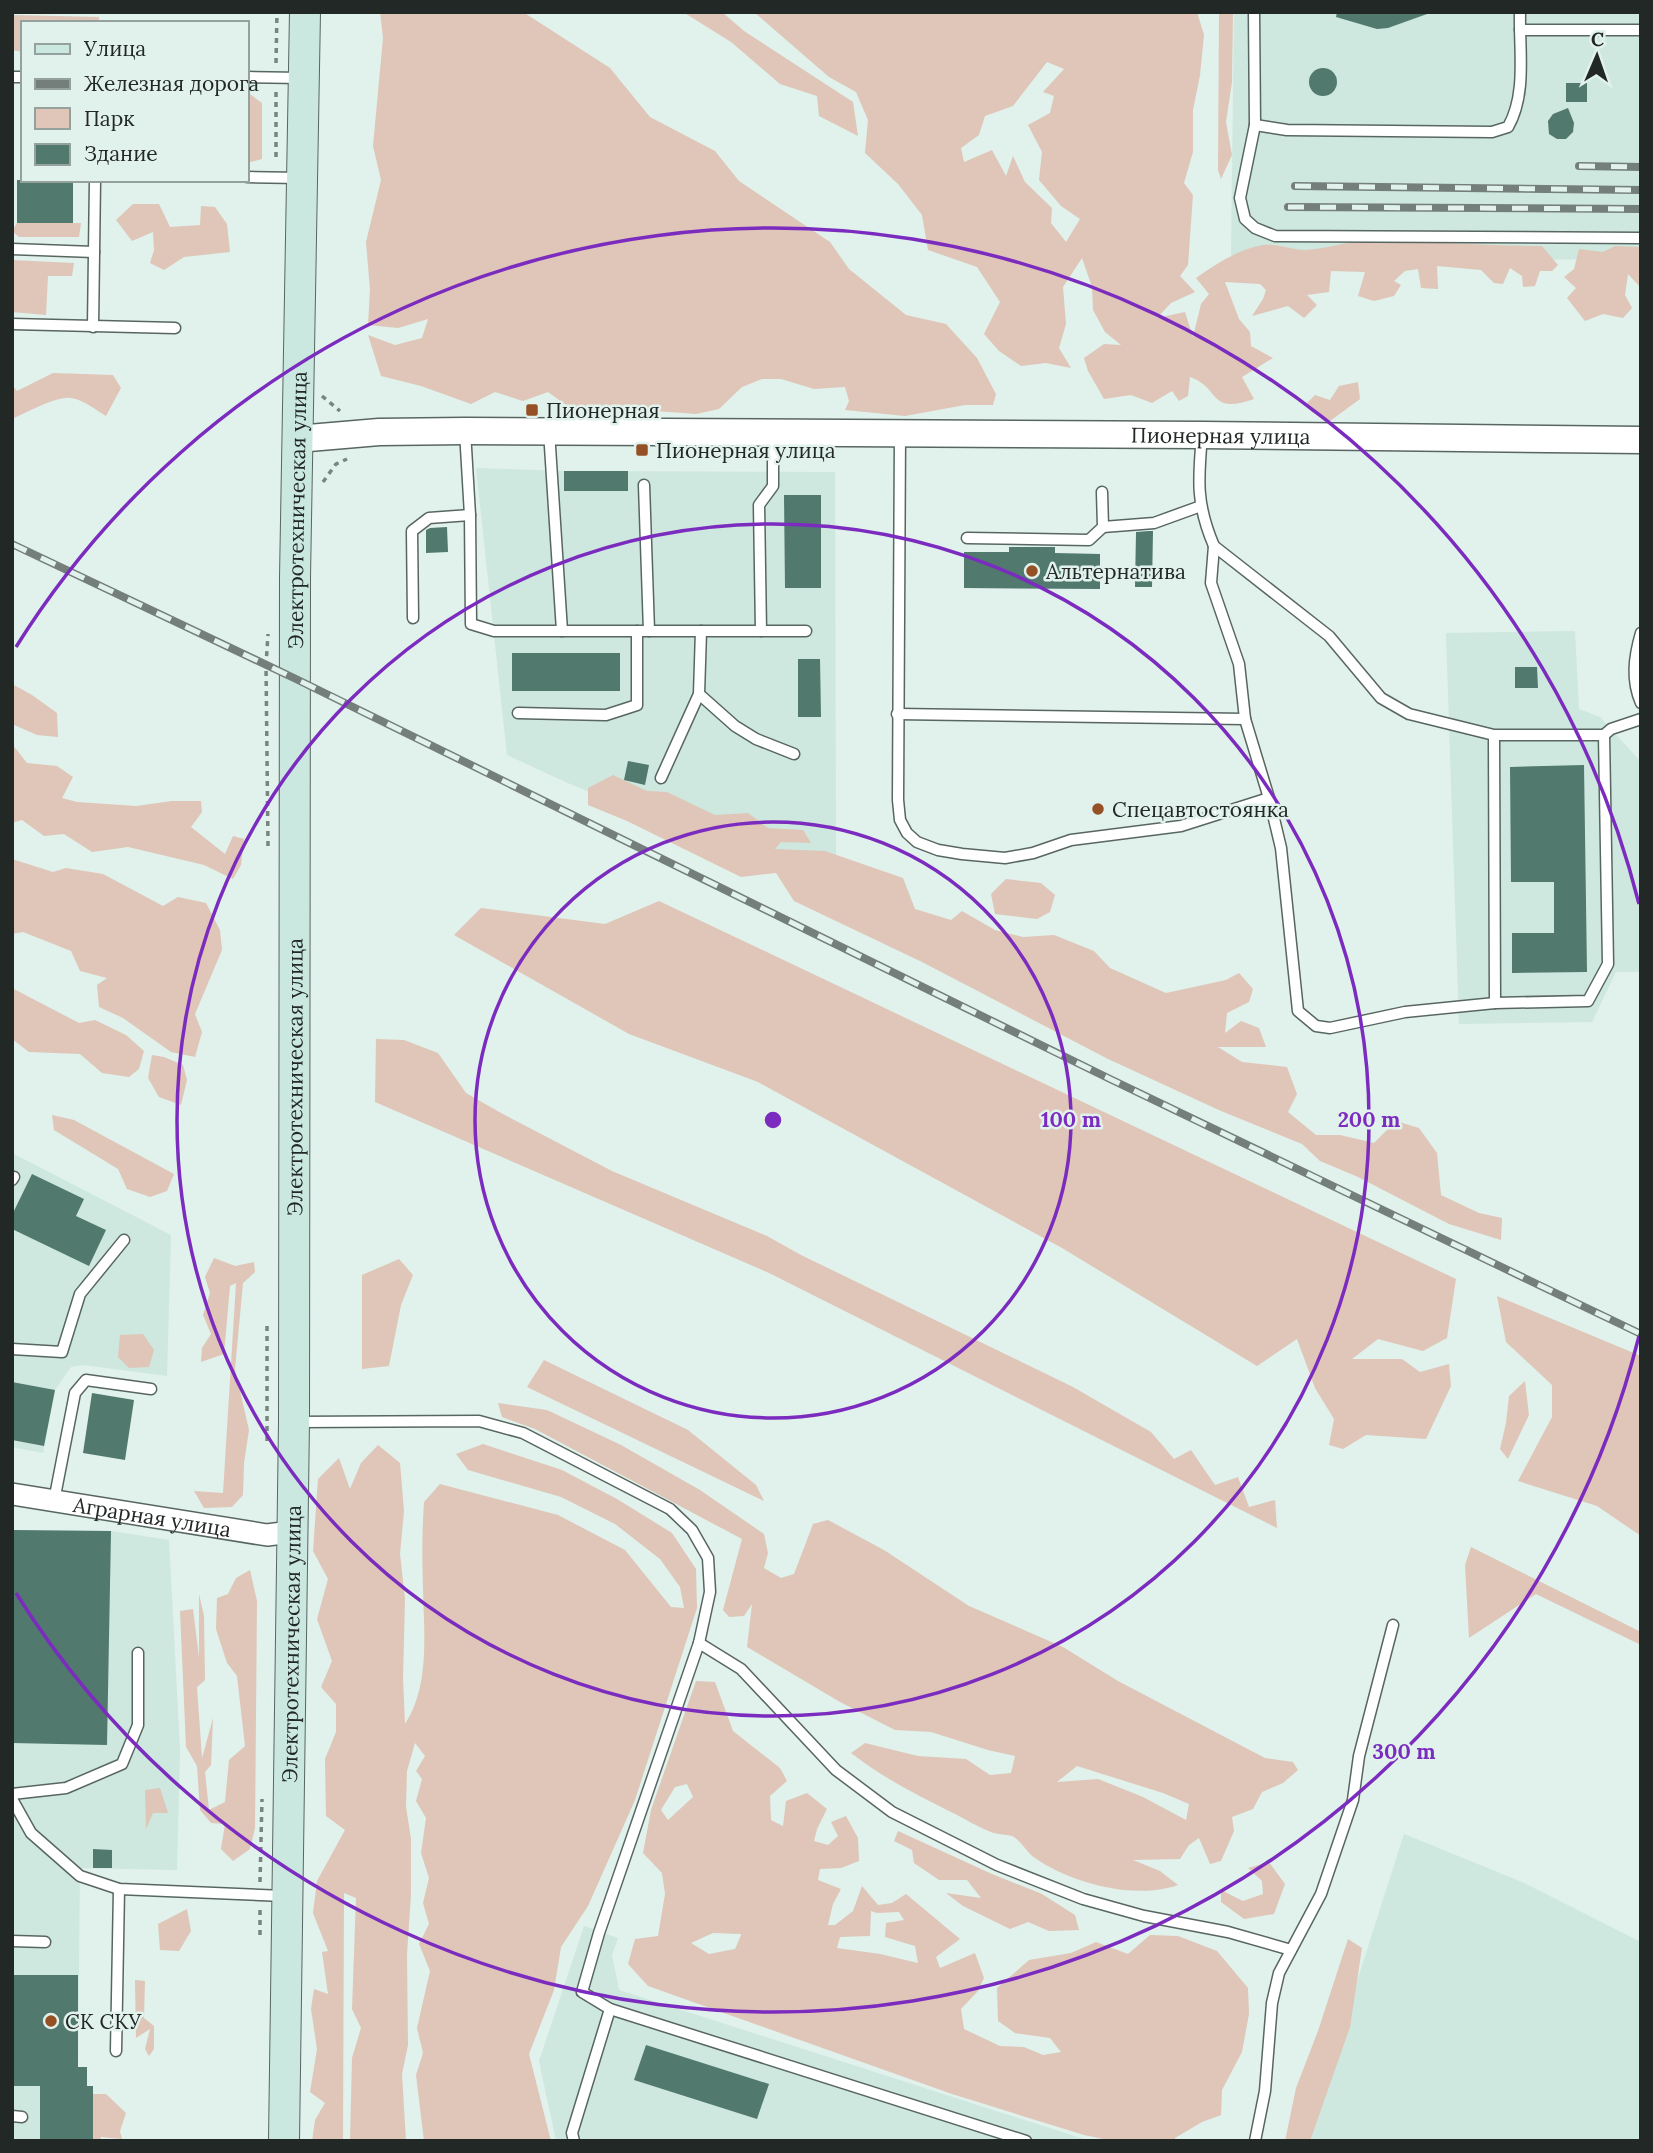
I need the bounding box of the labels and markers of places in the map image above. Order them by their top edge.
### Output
place label: Пионерная [546,397,660,424]
marker: Пионерная [524,402,540,418]
place label: Пионерная улица [656,437,836,464]
marker: Пионерная улица [634,442,650,458]
place label: Альтернатива [1045,558,1186,585]
marker: Альтернатива [1024,563,1040,579]
place label: Спецавтостоянка [1112,796,1289,823]
marker: Спецавтостоянка [1090,801,1106,817]
centre of rings [761,1108,785,1132]
place label: СК СКУ [65,2008,143,2035]
marker: СК СКУ [43,2013,59,2029]

